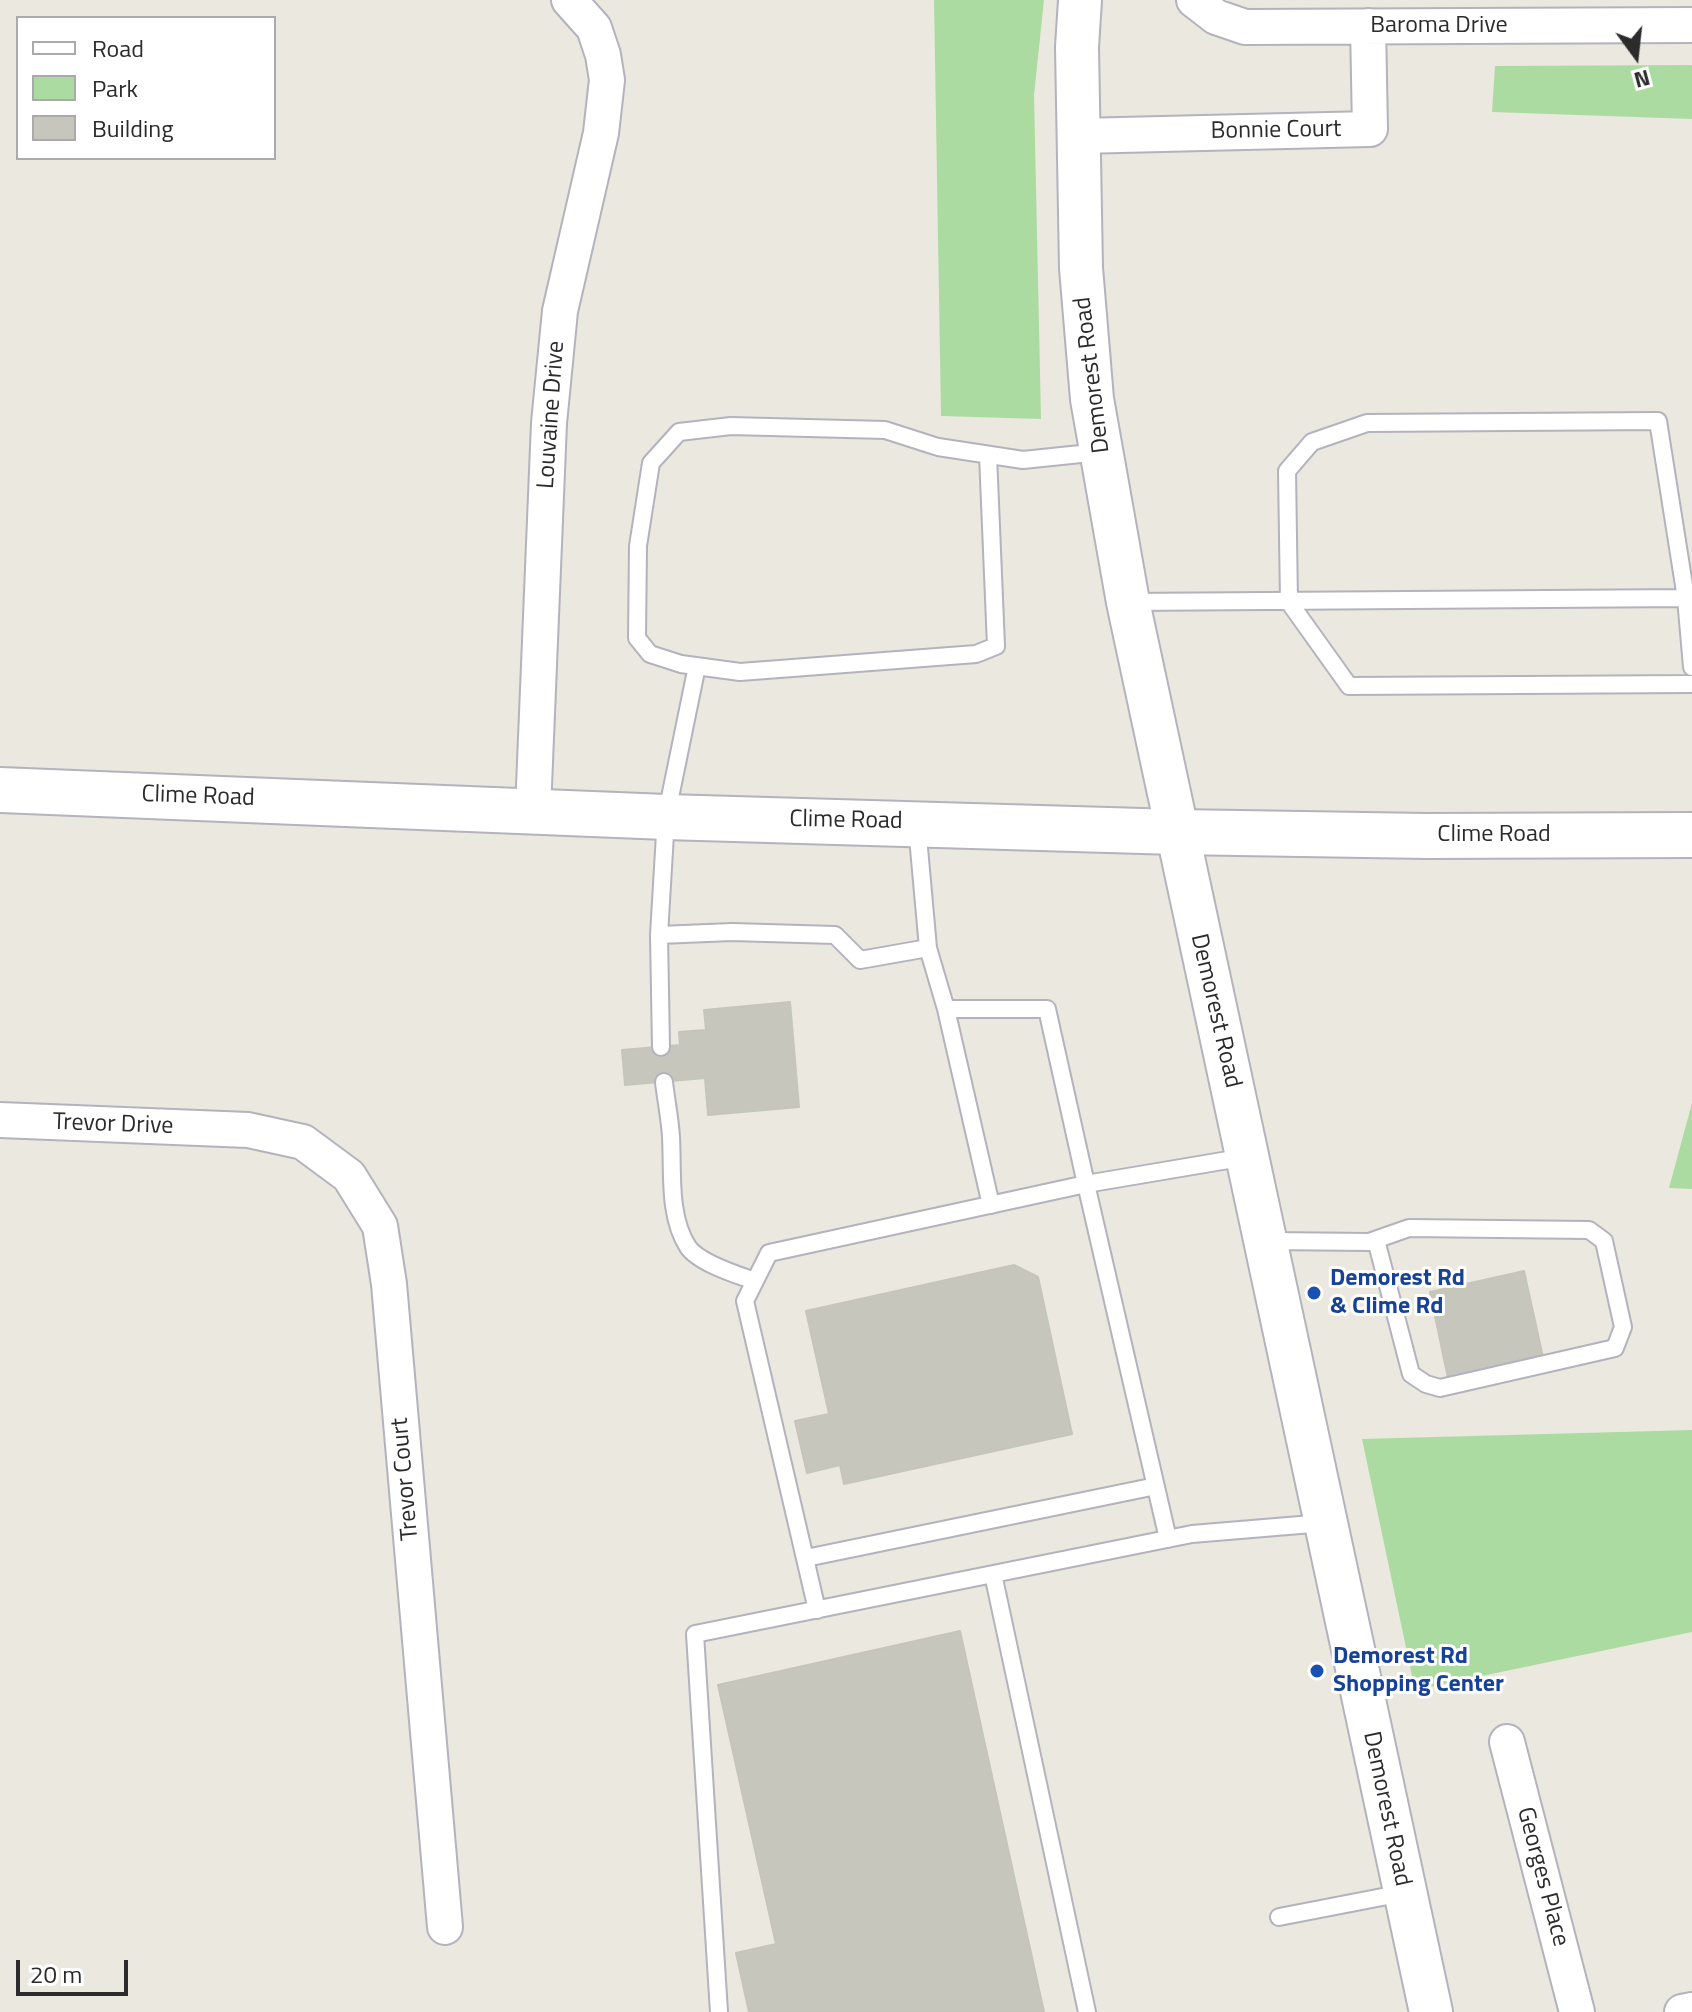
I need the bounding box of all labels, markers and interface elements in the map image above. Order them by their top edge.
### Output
street label: Baroma Drive [1370,12,1508,40]
legend [16,16,276,160]
north arrow [1596,16,1676,96]
text: Road [92,30,144,66]
text: N [1630,61,1654,98]
text: Park [92,70,138,106]
text: Building [92,110,174,146]
street label: Bonnie Court [1210,115,1342,147]
street label: Demorest Road [1069,295,1117,455]
street label: Louvaine Drive [532,340,572,490]
street label: Clime Road [141,781,255,813]
street label: Clime Road [789,806,903,836]
street label: Clime Road [1437,821,1551,849]
street label: Demorest Road [1183,931,1247,1091]
street label: Trevor Drive [52,1109,174,1141]
place label: Demorest Rd & Clime Rd [1330,1265,1465,1321]
marker: Demorest Rd & Clime Rd [1305,1284,1323,1302]
street label: Trevor Court [386,1416,426,1542]
place label: Demorest Rd Shopping Center [1333,1643,1504,1699]
marker: Demorest Rd Shopping Center [1308,1662,1326,1680]
street label: Demorest Road [1356,1729,1416,1889]
street label: Georges Place [1510,1804,1574,1950]
scale bar [20,1944,132,1994]
text: 20 m [30,1956,82,1992]

